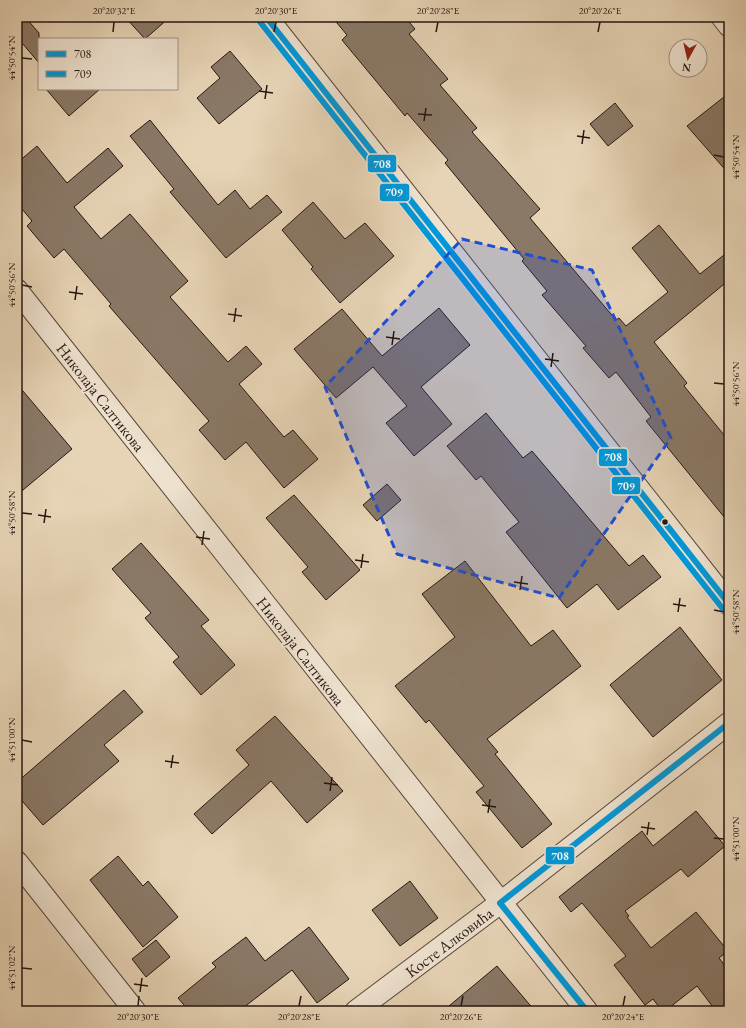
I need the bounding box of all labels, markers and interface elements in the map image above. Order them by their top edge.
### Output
text: 20°20'32"E [93,4,136,17]
text: 20°20'30"E [255,4,298,17]
text: 20°20'28"E [417,4,460,17]
text: 20°20'26"E [579,4,622,17]
text: 44°50'54"N [5,35,18,80]
legend [38,38,178,90]
north arrow [668,38,708,78]
text: 708 [74,46,92,62]
text: N [681,60,692,75]
text: 709 [74,66,92,82]
text: 44°50'54"N [729,134,742,179]
line badge: 708 [367,154,397,173]
text: 708 [373,157,391,171]
line badge: 709 [379,183,410,202]
text: 709 [385,185,403,199]
text: 44°50'56"N [5,262,18,307]
street label: Николаја Салтикова [52,339,150,456]
text: 44°50'56"N [729,361,742,406]
line badge: 708 [598,448,628,467]
text: 708 [604,450,622,464]
line badge: 709 [611,476,641,495]
text: 709 [617,479,635,493]
text: 44°50'58"N [5,490,18,535]
unlabelled marker [660,517,670,527]
text: 44°50'58"N [729,589,742,634]
street label: Николаја Салтикова [252,593,350,710]
text: 44°51'00"N [5,717,18,762]
text: 44°51'00"N [729,816,742,861]
line badge: 708 [545,846,575,865]
text: 708 [551,849,569,863]
street label: Косте Алковића [401,902,498,982]
text: 44°51'02"N [5,945,18,990]
text: 20°20'30"E [117,1010,160,1023]
text: 20°20'28"E [278,1010,321,1023]
text: 20°20'26"E [440,1010,483,1023]
text: 20°20'24"E [602,1010,645,1023]

